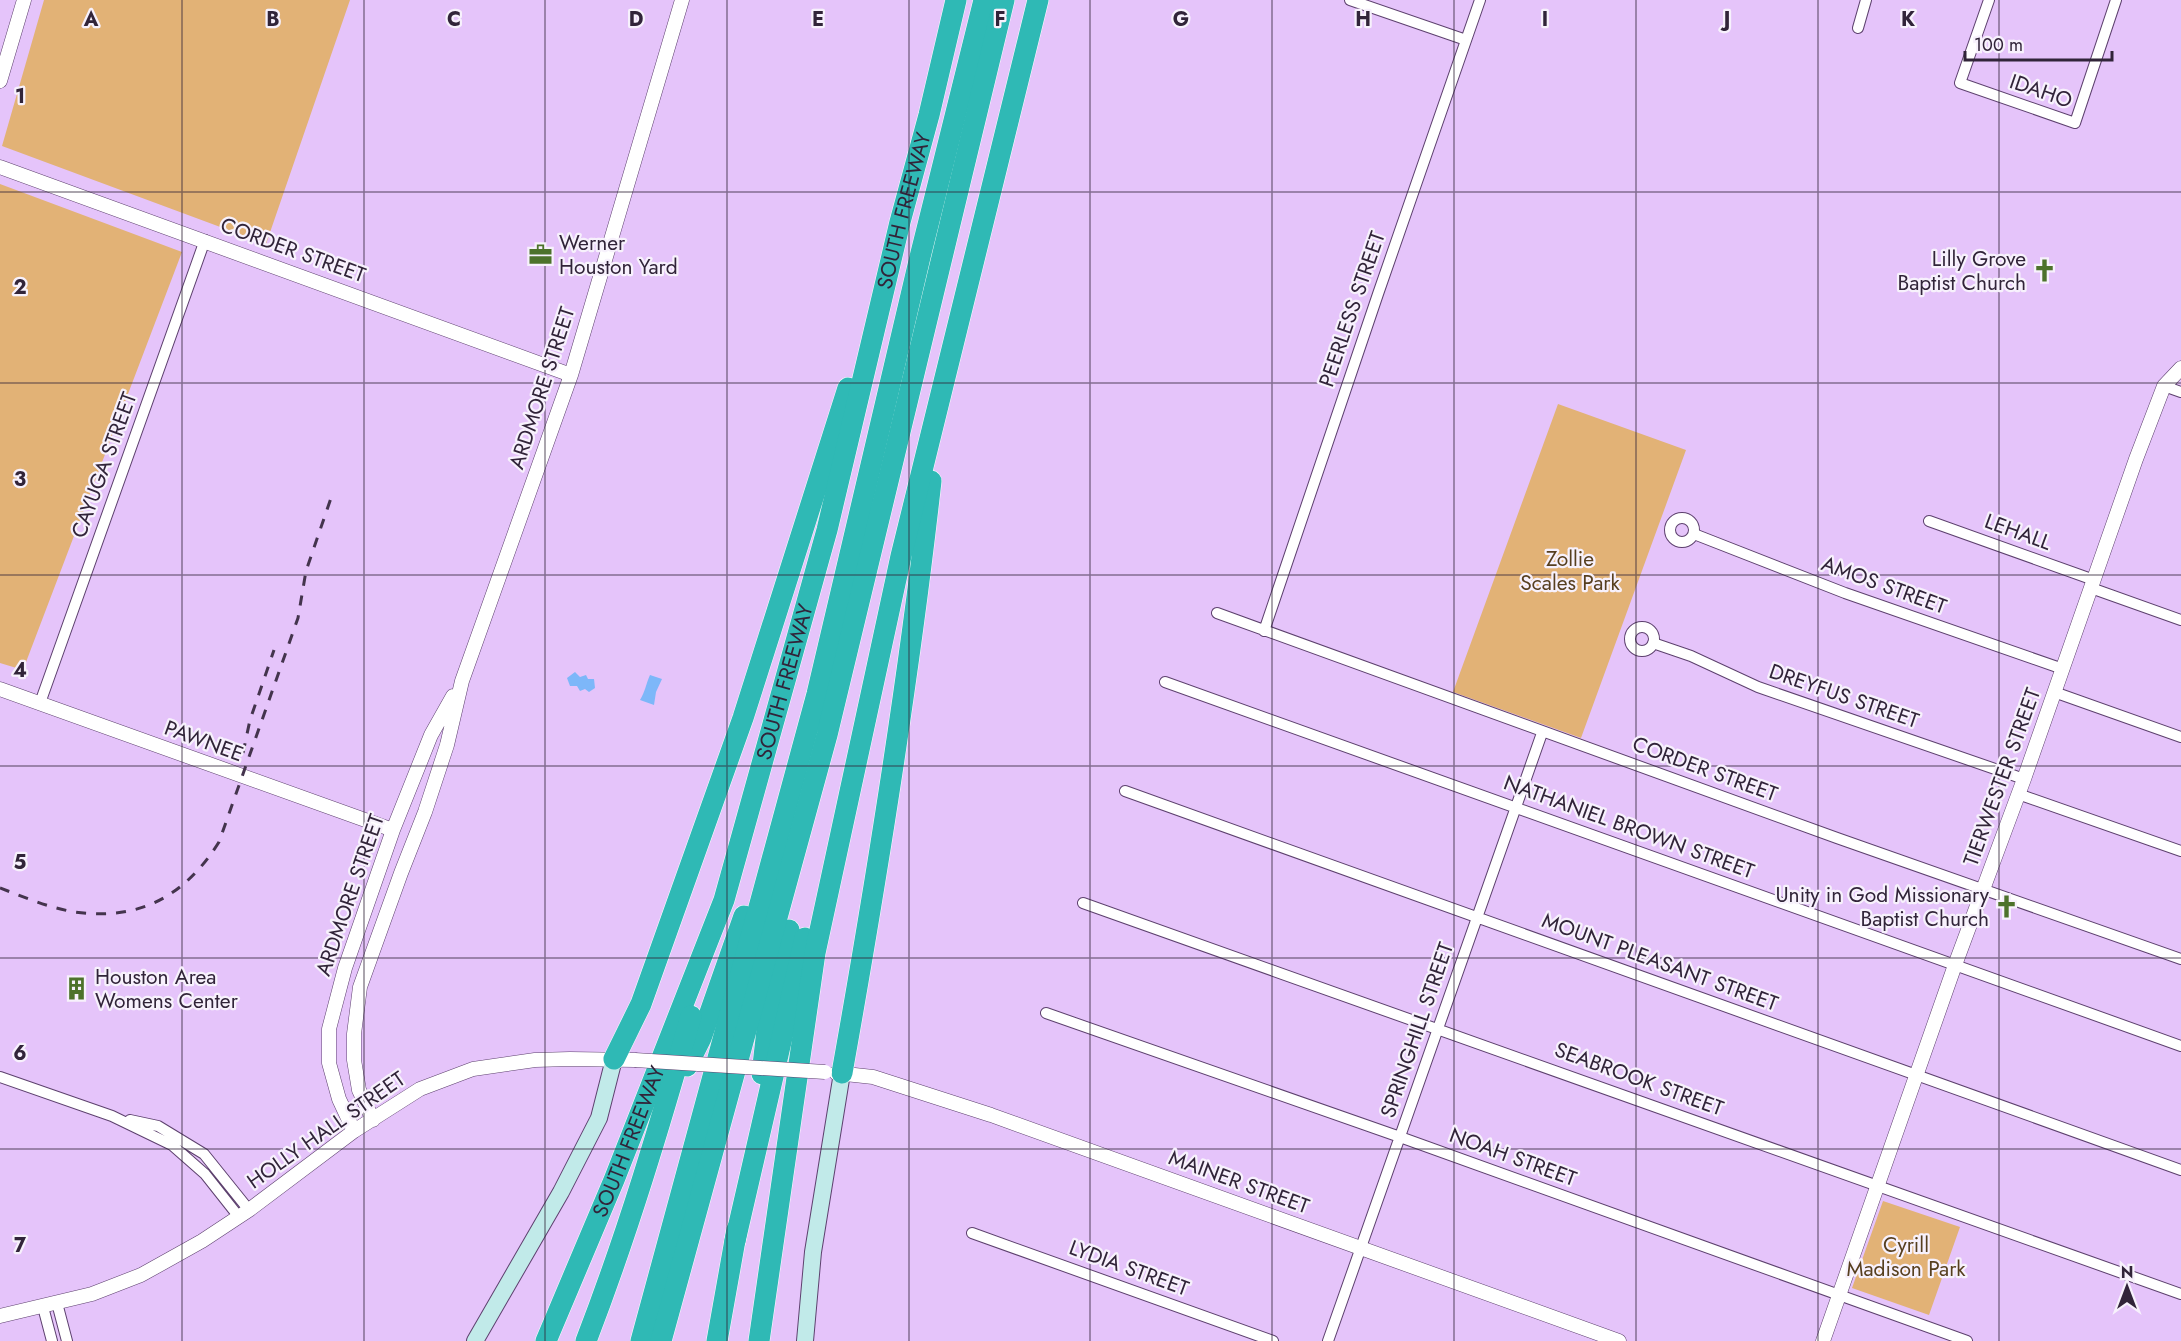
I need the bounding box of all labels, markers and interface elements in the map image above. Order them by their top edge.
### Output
text: A [83,5,99,34]
text: B [266,5,280,34]
text: C [447,5,461,34]
text: D [629,5,643,34]
text: E [812,5,824,34]
text: F [994,5,1006,34]
text: G [1173,5,1189,34]
text: H [1355,5,1371,34]
text: I [1542,5,1548,34]
text: J [1720,5,1730,34]
text: K [1901,5,1915,34]
scale bar [1965,24,2112,62]
text: 100 m [1974,32,2023,58]
street label: IDAHO [2006,66,2076,116]
text: 1 [15,82,25,111]
street label: SOUTH FREEWAY [870,129,939,292]
street label: CORDER STREET [216,210,370,290]
street label: PEERLESS STREET [1311,227,1393,391]
place label: Werner Houston Yard [559,228,678,282]
office icon: Werner Houston Yard [528,242,554,268]
place label: Lilly Grove Baptist Church [1898,244,2026,298]
church icon: Lilly Grove Baptist Church [2031,258,2057,284]
text: 2 [13,273,27,302]
street label: ARDMORE STREET [502,303,582,473]
street label: CAYUGA STREET [64,388,144,542]
text: 3 [14,465,26,494]
street label: LEHALL [1981,506,2056,558]
park label: Zollie Scales Park [1520,544,1620,598]
street label: AMOS STREET [1817,548,1951,622]
street label: SOUTH FREEWAY [749,600,821,763]
text: 4 [13,656,27,685]
street label: DREYFUS STREET [1765,656,1923,736]
street label: TIERWESTER STREET [1956,684,2048,870]
street label: PAWNEE [160,713,248,769]
street label: CORDER STREET [1628,729,1782,809]
street label: NATHANIEL BROWN STREET [1499,768,1759,886]
street label: ARDMORE STREET [308,810,392,980]
text: 5 [14,848,27,877]
place label: Unity in God Missionary Baptist Church [1775,880,1990,934]
church icon: Unity in God Missionary Baptist Church [1994,894,2020,920]
street label: MOUNT PLEASANT STREET [1538,905,1782,1019]
street label: SPRINGHILL STREET [1373,938,1461,1122]
place label: Houston Area Womens Center [95,962,239,1016]
building icon: Houston Area Womens Center [64,976,90,1002]
street label: SEABROOK STREET [1550,1035,1728,1124]
text: 6 [13,1039,27,1068]
street label: SOUTH FREEWAY [585,1061,672,1222]
street label: HOLLY HALL STREET [241,1064,411,1196]
street label: NOAH STREET [1445,1120,1581,1194]
street label: MAINER STREET [1164,1143,1314,1221]
park label: Cyrill Madison Park [1846,1230,1966,1284]
text: 7 [14,1231,27,1260]
street label: LYDIA STREET [1065,1232,1193,1304]
north arrow [2097,1257,2157,1317]
text: N [2121,1261,2133,1284]

